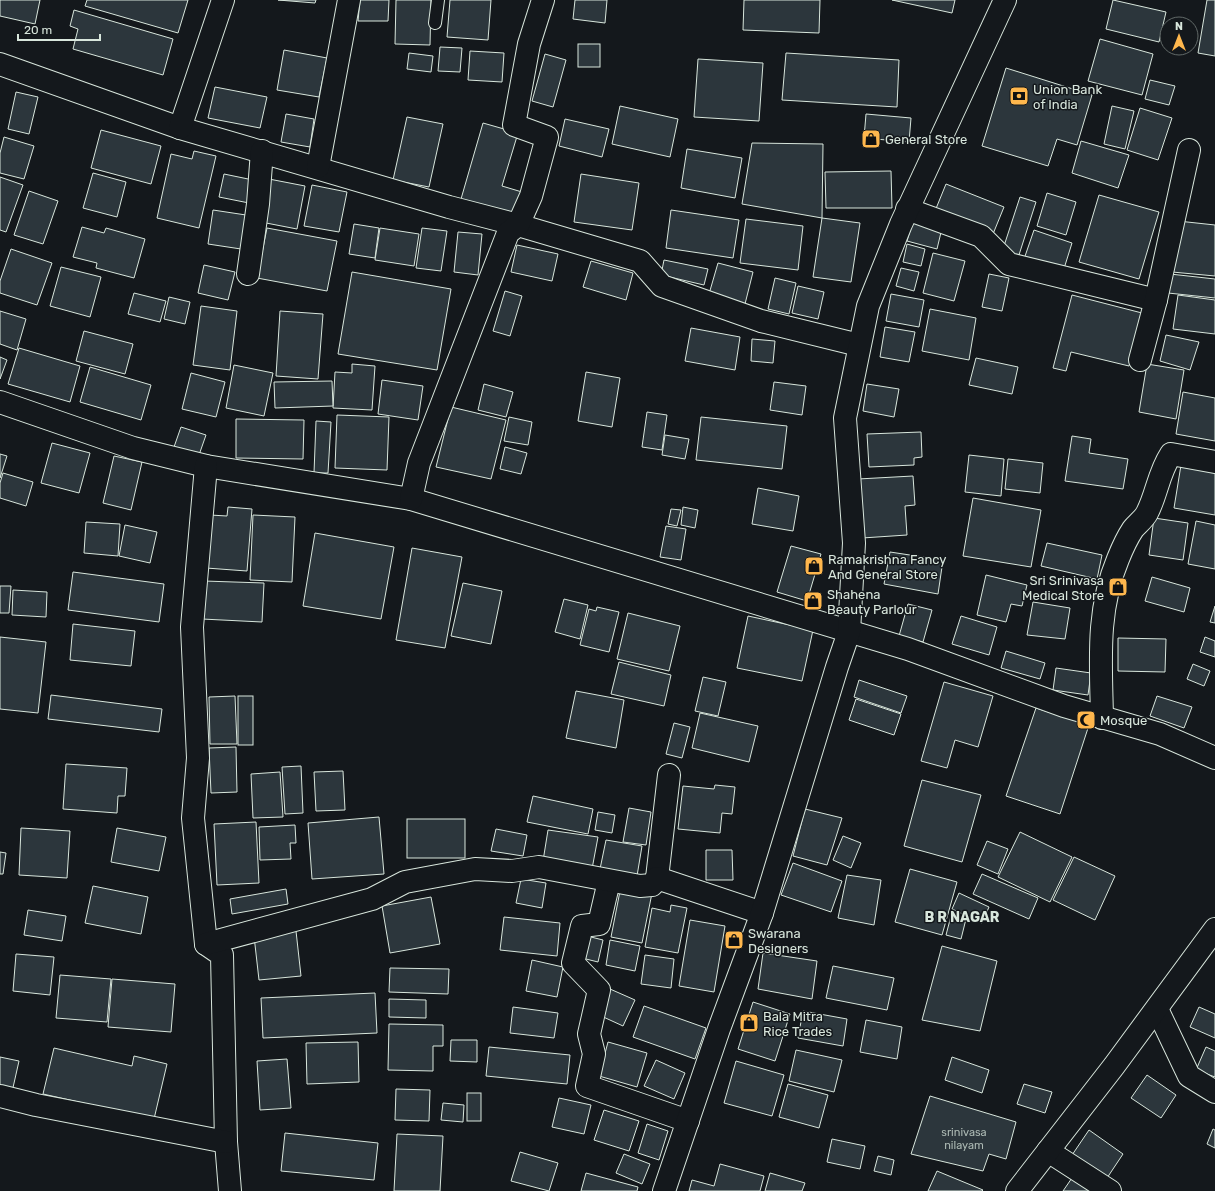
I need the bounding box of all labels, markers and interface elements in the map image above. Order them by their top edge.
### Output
scale bar [18,16,100,42]
north arrow [1159,16,1199,56]
text: N [1175,20,1183,33]
text: 20 m [24,23,52,37]
place label: Union Bank of India [1033,82,1102,112]
bank icon: Union Bank of India [1008,85,1030,107]
shop icon: General Store [860,128,882,150]
place label: General Store [885,132,967,147]
place label: Ramakrishna Fancy And General Store [828,552,946,582]
shop icon: Ramakrishna Fancy And General Store [803,555,825,577]
place label: Sri Srinivasa Medical Store [1022,573,1104,603]
shop icon: Sri Srinivasa Medical Store [1107,576,1129,598]
place label: Shahena Beauty Parlour [827,587,917,617]
shop icon: Shahena Beauty Parlour [802,590,824,612]
mosque icon: Mosque [1075,709,1097,731]
place label: Mosque [1100,713,1147,728]
district label: B R NAGAR [925,909,1000,926]
place label: Swarana Designers [748,926,809,957]
shop icon: Swarana Designers [723,929,745,951]
place label: Bala Mitra Rice Trades [763,1009,832,1039]
shop icon: Bala Mitra Rice Trades [738,1012,760,1034]
house number: srinivasa nilayam [941,1126,987,1152]

